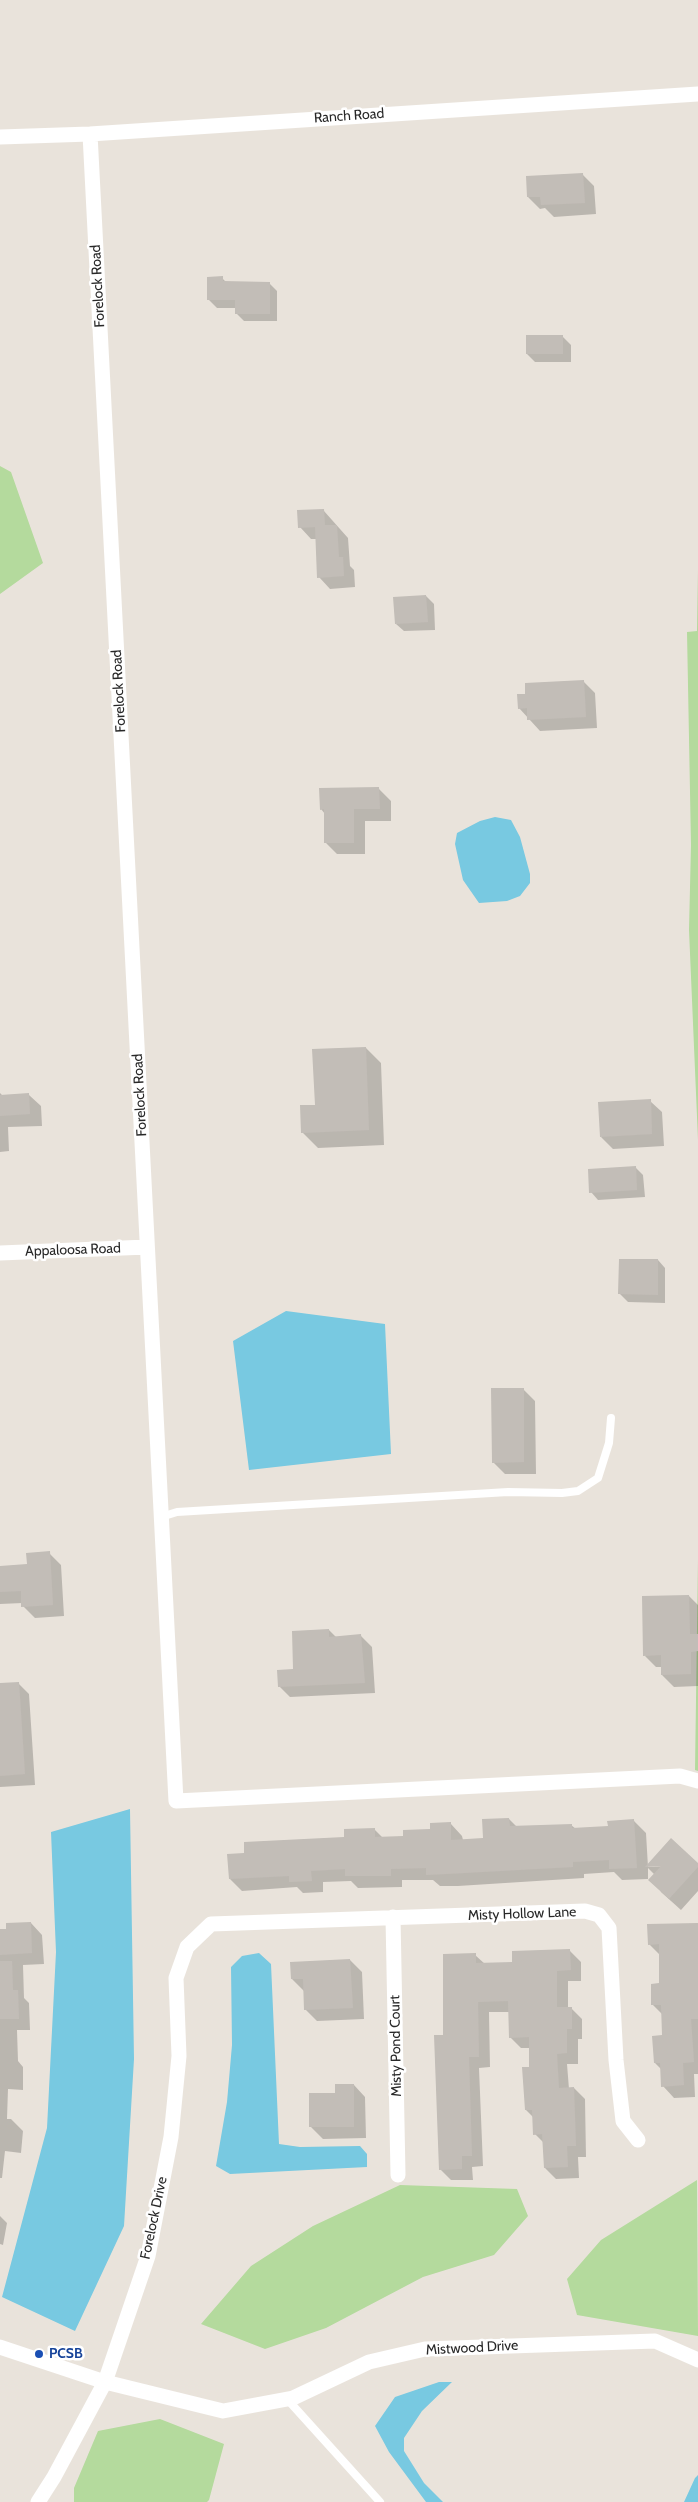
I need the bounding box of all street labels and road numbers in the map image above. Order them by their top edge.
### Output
street label: Ranch Road [313,105,385,127]
street label: Forelock Road [87,244,109,328]
street label: Forelock Road [108,649,130,733]
street label: Forelock Road [129,1053,151,1137]
street label: Appaloosa Road [25,1240,121,1260]
street label: Misty Hollow Lane [467,1904,577,1924]
street label: Misty Pond Court [387,1995,405,2097]
street label: Forelock Drive [137,2175,171,2261]
street label: Mistwood Drive [425,2337,519,2359]

